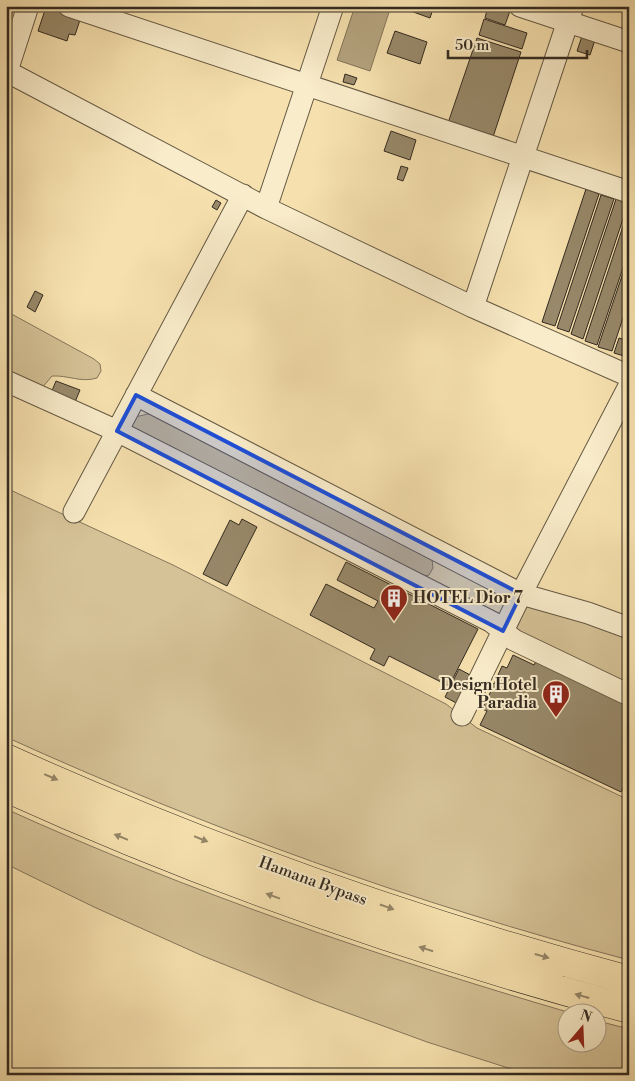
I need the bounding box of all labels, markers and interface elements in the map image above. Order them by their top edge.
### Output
scale bar [448,28,586,60]
text: 50 m [455,36,489,55]
building icon: HOTEL Dior 7 [379,583,409,622]
place label: HOTEL Dior 7 [413,588,524,608]
place label: Design Hotel Paradia [440,675,538,713]
building icon: Design Hotel Paradia [541,679,571,718]
one-way arrow [44,774,58,782]
one-way arrow [114,833,128,841]
one-way arrow [194,836,208,844]
street label: Hamana Bypass [256,852,370,910]
one-way arrow [265,892,280,899]
one-way arrow [379,904,394,911]
one-way arrow [419,945,434,952]
one-way arrow [534,952,549,960]
one-way arrow [574,992,589,1000]
north arrow [558,1004,608,1054]
text: N [578,1006,594,1027]

